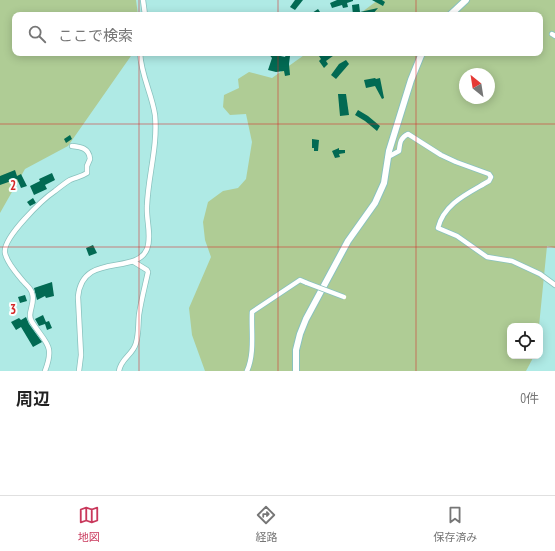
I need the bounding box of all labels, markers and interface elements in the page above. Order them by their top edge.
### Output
search box [12,12,543,56]
icon: search [26,23,48,45]
text: ここで検索 [58,26,133,45]
north arrow [459,68,495,104]
text: 2 [10,177,16,194]
text: 3 [10,301,16,318]
map controls [507,323,543,359]
button: locate [507,323,543,359]
text: 周辺 [16,388,50,410]
text: 0件 [520,390,539,407]
tab: 地図 [78,504,100,544]
tab: 経路 [255,504,277,544]
tab: 保存済み [433,504,477,544]

